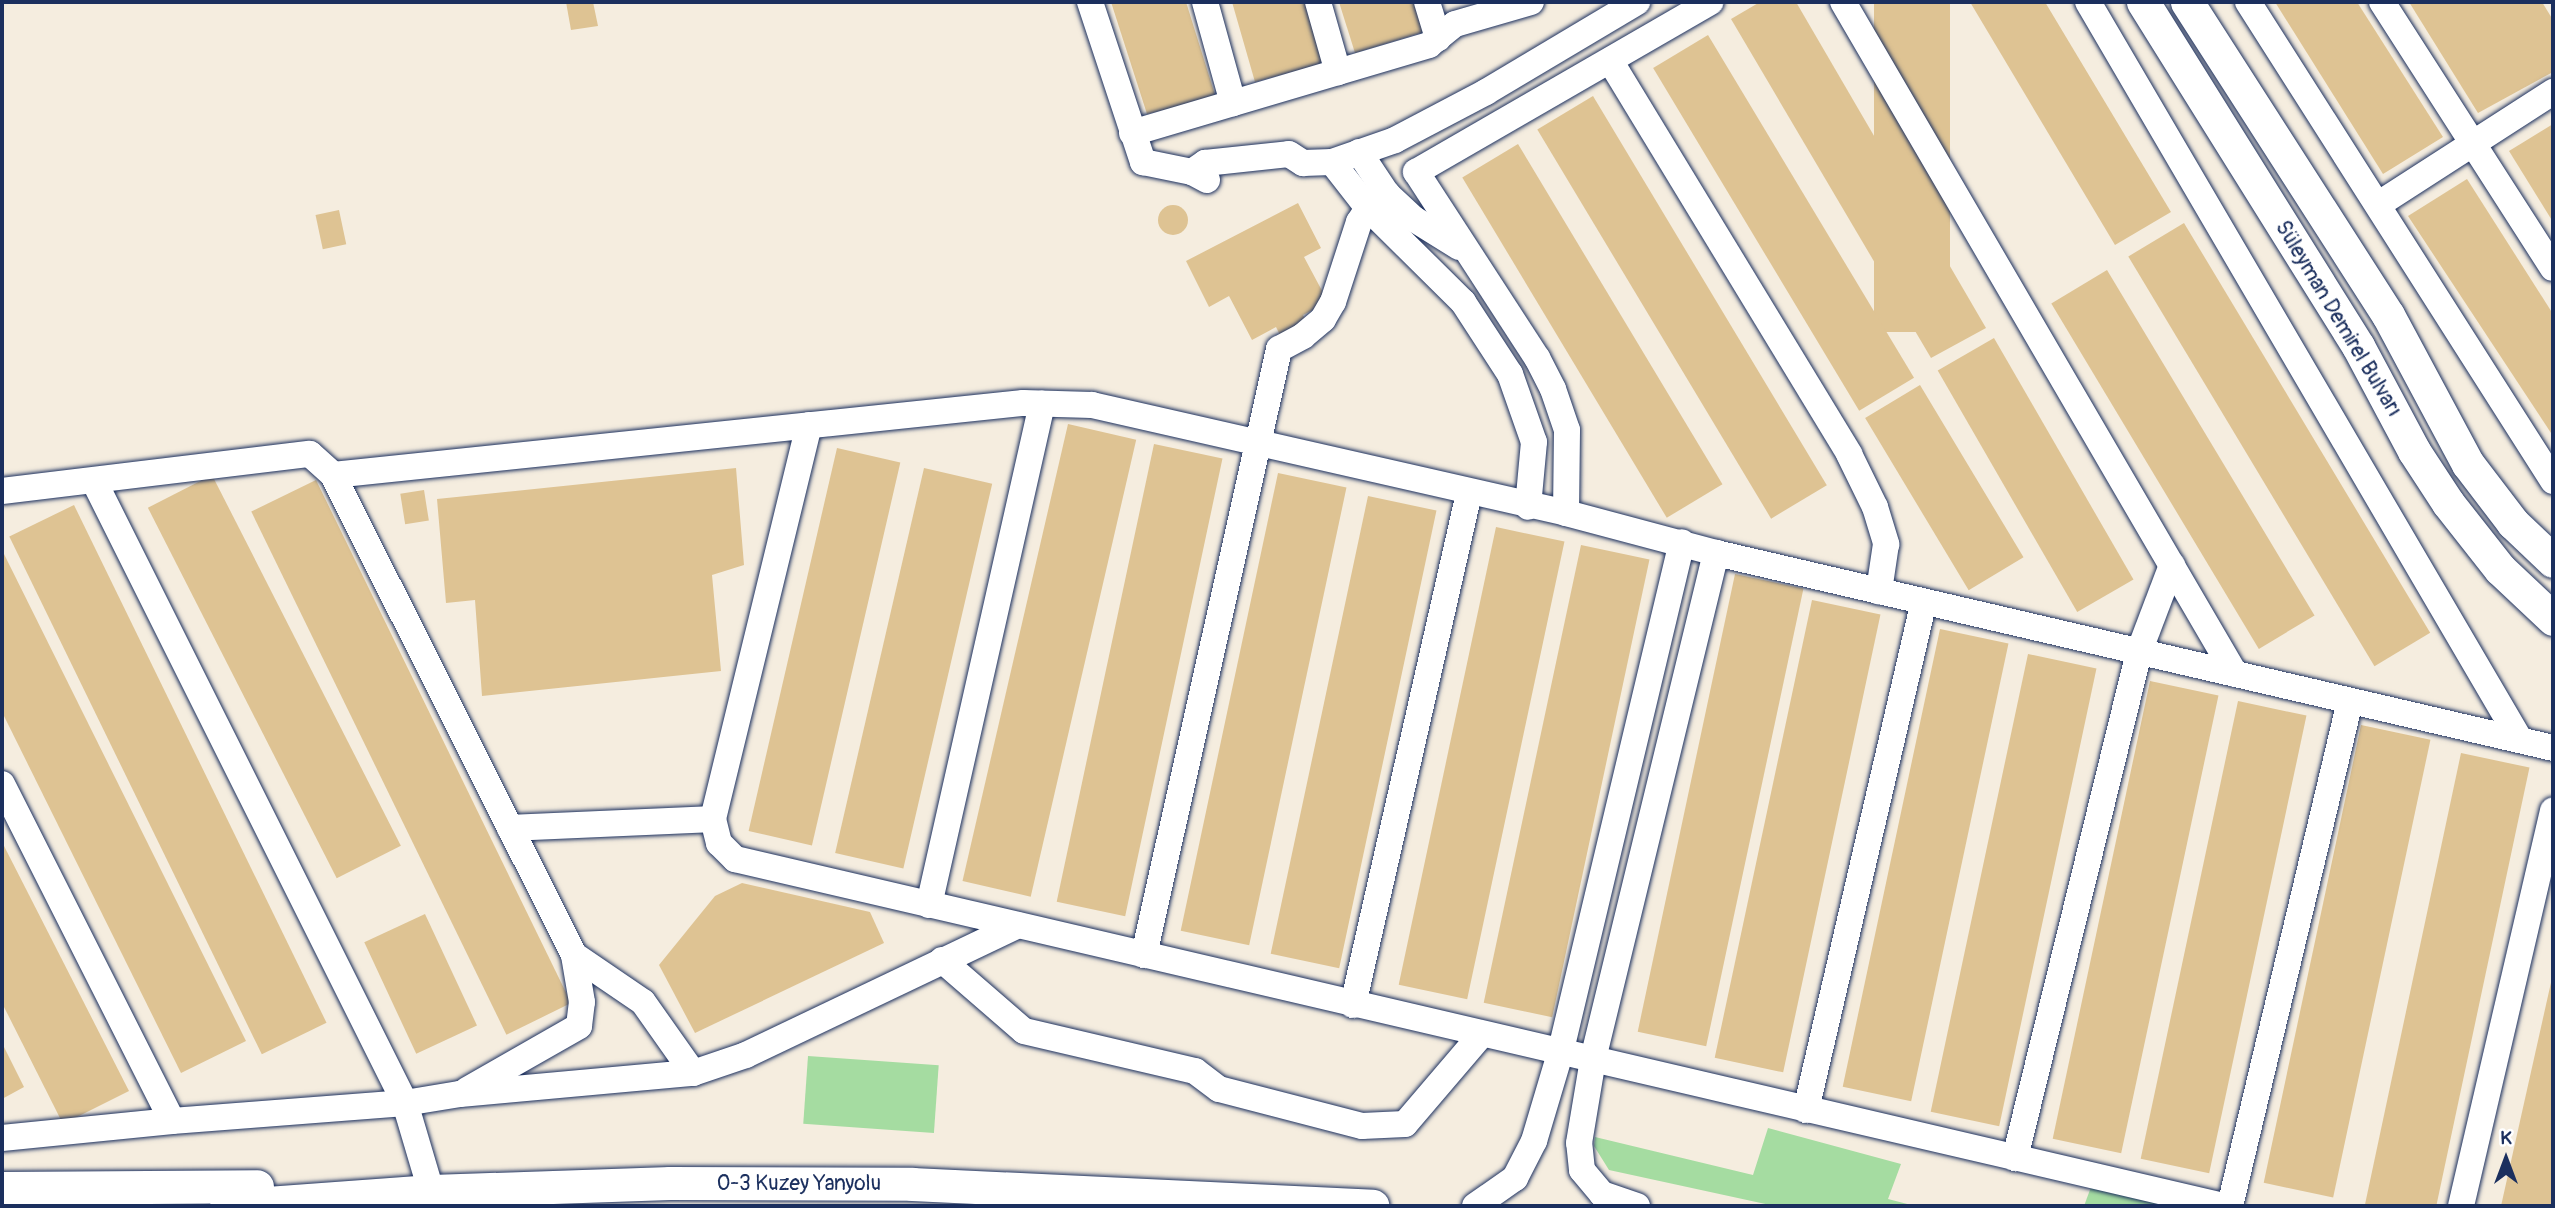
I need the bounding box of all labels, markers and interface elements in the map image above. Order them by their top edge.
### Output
street label: Süleyman Demirel Bulvarı [2269,216,2407,422]
north arrow [2471,1124,2541,1194]
text: K [2500,1126,2512,1150]
street label: O-3 Kuzey Yanyolu [717,1171,881,1197]

